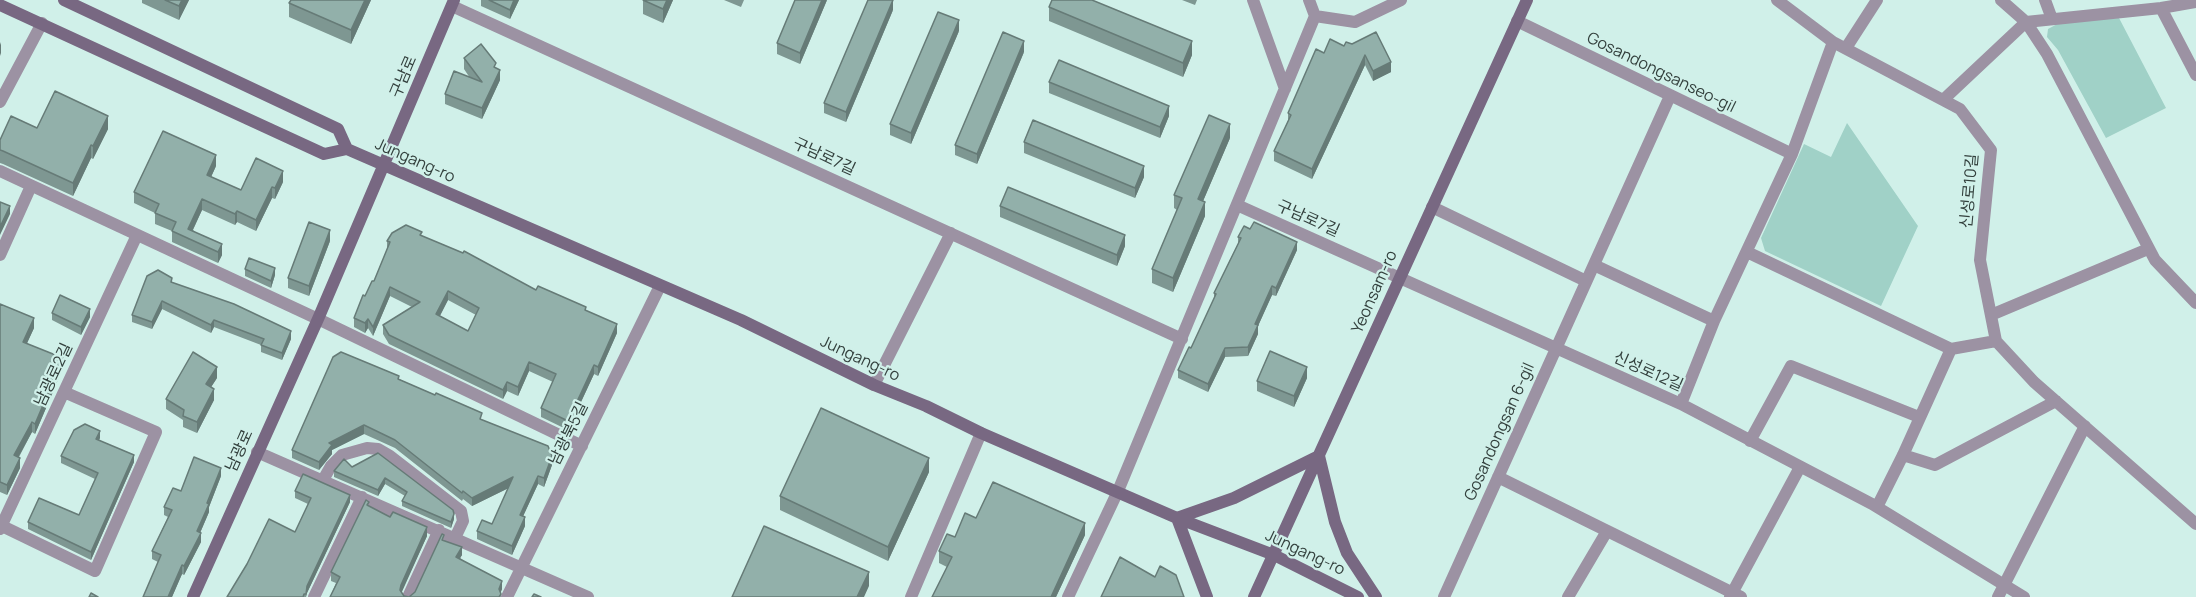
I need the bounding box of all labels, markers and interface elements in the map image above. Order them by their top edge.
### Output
street label: Gosandongsanseo-gil [1584,29,1738,117]
street label: 구남로 [387,53,421,101]
street label: 구남로7길 [790,134,858,180]
street label: Jungang-ro [372,135,458,187]
street label: 신성로10길 [1957,153,1983,229]
street label: 구남로7길 [1274,197,1342,241]
street label: Yeonsam-ro [1348,248,1402,336]
street label: Jungang-ro [817,332,903,386]
street label: 남광로2길 [31,340,77,410]
street label: 신성로12길 [1610,348,1686,396]
street label: Gosandongsan 6-gil [1461,360,1539,504]
street label: 남광북5길 [545,399,593,469]
street label: 남광로 [222,427,258,475]
street label: Jungang-ro [1262,526,1348,580]

